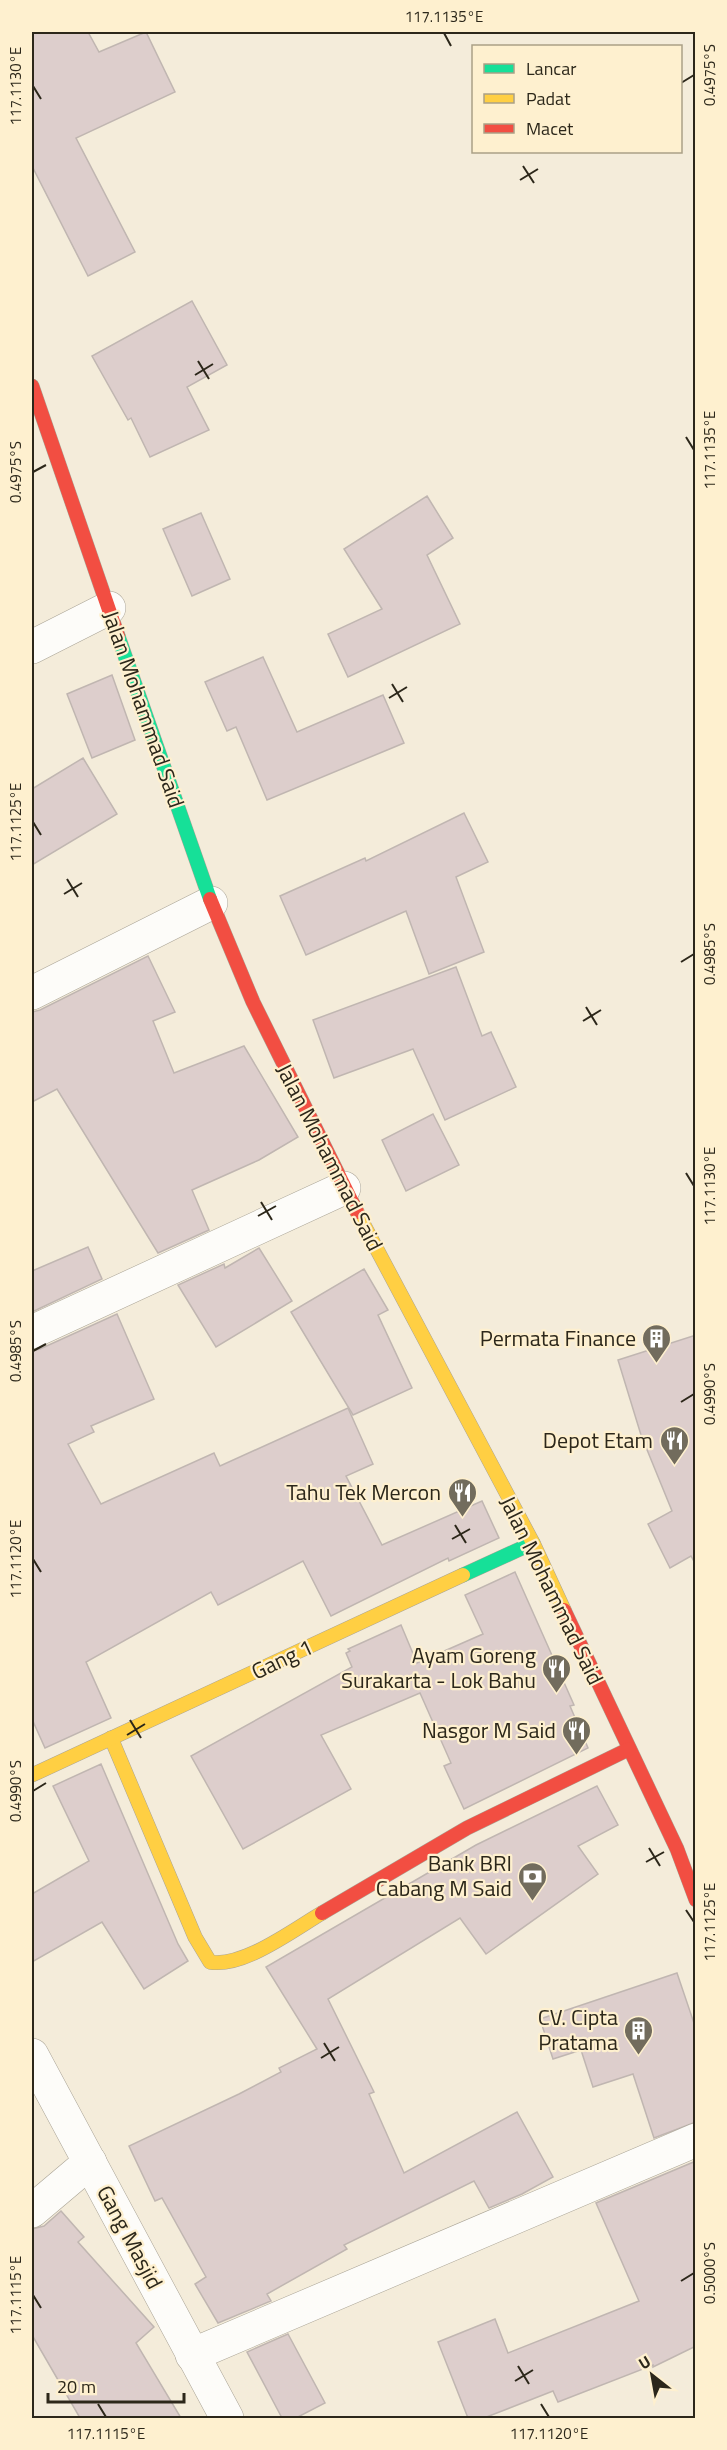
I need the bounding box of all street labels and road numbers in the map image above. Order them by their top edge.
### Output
street label: Jalan Mohammad Said [94,606,194,812]
street label: Jalan Mohammad Said [268,1057,392,1257]
street label: Jalan Mohammad Said [491,1490,613,1690]
street label: Gang 1 [245,1630,319,1688]
street label: Gang Masjid [88,2179,172,2295]

